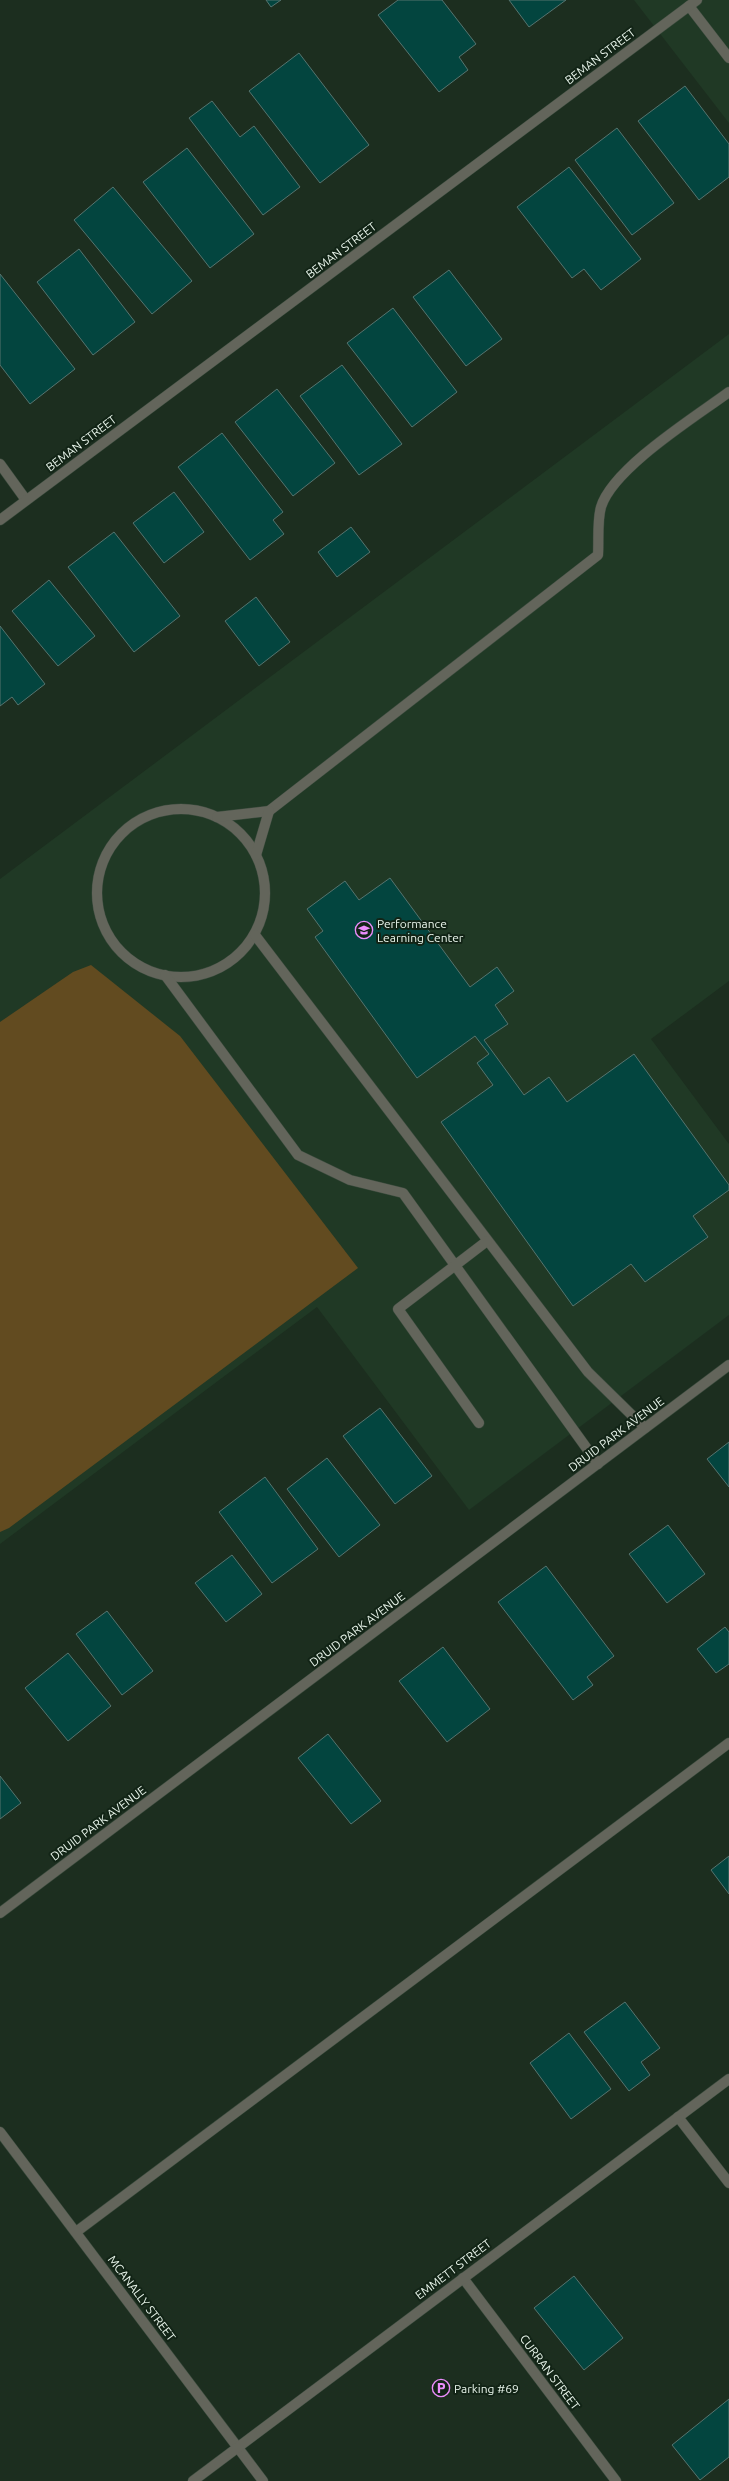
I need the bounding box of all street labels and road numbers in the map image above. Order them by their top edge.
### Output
street label: BEMAN STREET [562,25,638,87]
street label: BEMAN STREET [303,219,379,281]
street label: BEMAN STREET [43,412,119,474]
street label: DRUID PARK AVENUE [566,1394,666,1474]
street label: DRUID PARK AVENUE [307,1589,407,1669]
street label: DRUID PARK AVENUE [48,1783,148,1863]
street label: EMMETT STREET [413,2236,494,2302]
street label: MCANALLY STREET [106,2253,179,2343]
street label: CURRAN STREET [518,2332,583,2412]

